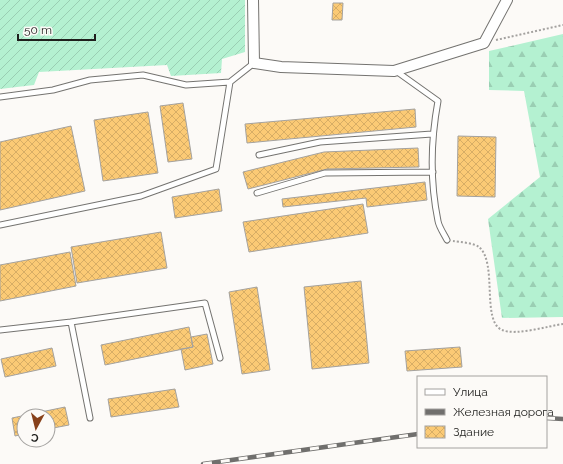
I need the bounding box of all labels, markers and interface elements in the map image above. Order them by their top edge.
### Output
scale bar [18,16,95,42]
text: 50 m [24,23,52,37]
legend [417,376,547,448]
text: Улица [453,385,488,399]
text: Железная дорога [453,405,554,419]
north arrow [16,408,56,448]
text: Здание [453,425,494,439]
text: С [30,430,39,444]

